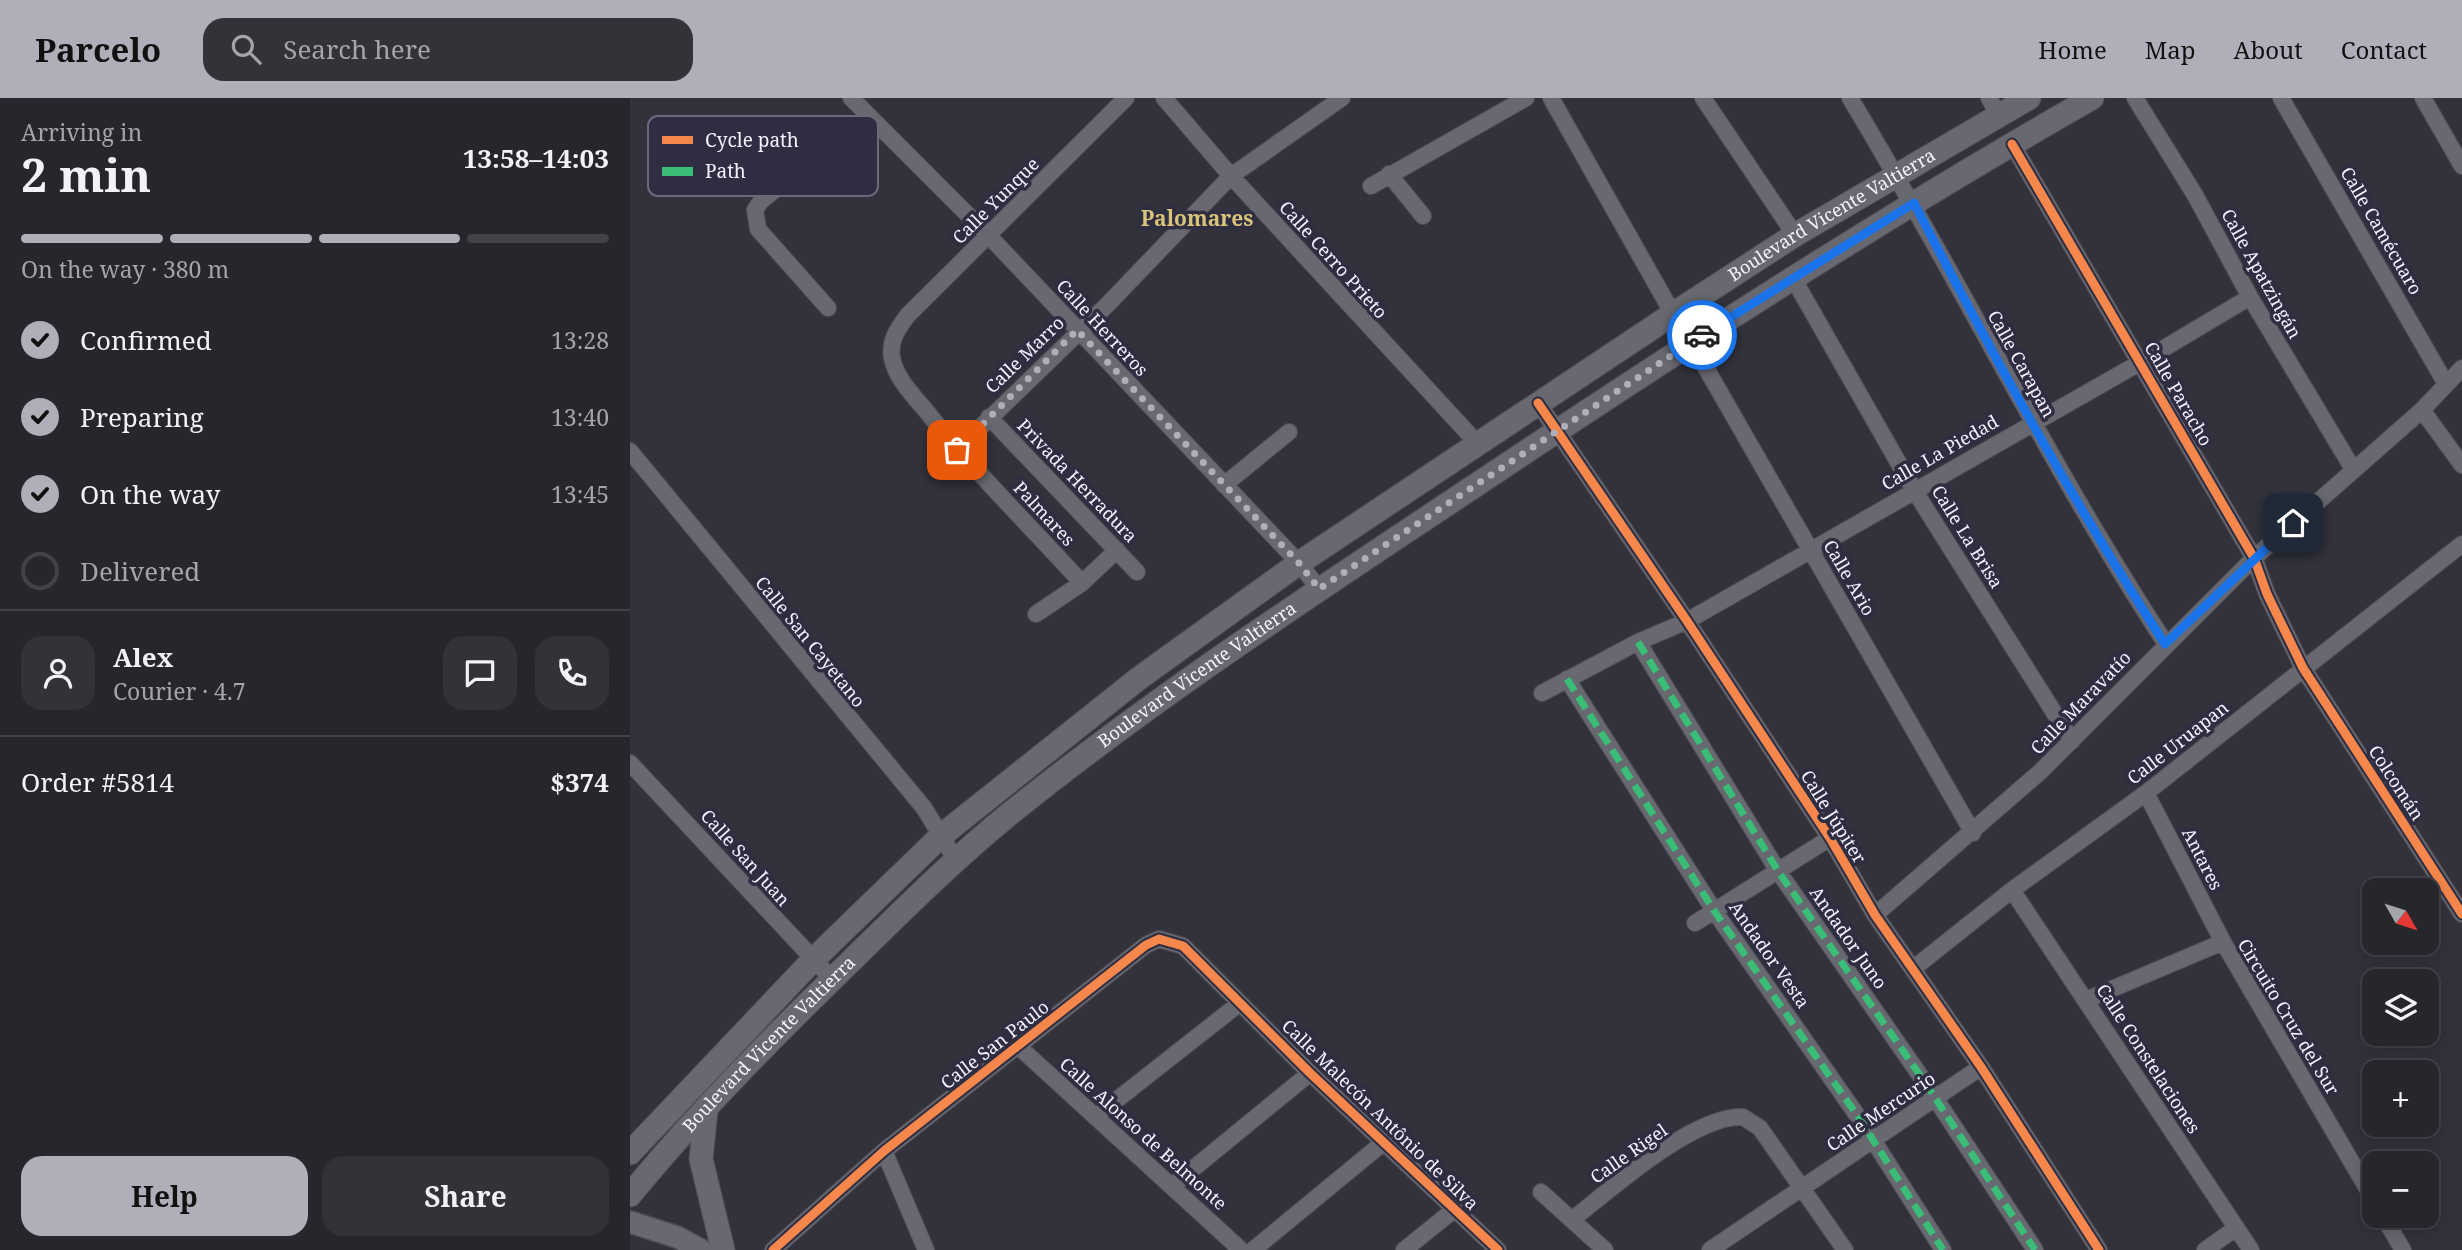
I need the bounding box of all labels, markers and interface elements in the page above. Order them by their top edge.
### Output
search box [203,18,693,81]
text: Parcelo [35,27,161,72]
icon: search [227,30,265,68]
text: Search here [283,31,431,67]
text: Home [2038,33,2107,66]
text: Map [2145,33,2196,66]
text: About [2234,33,2303,66]
text: Contact [2341,33,2427,66]
text: Arriving in [21,116,142,148]
legend [648,116,878,196]
text: Cycle path [705,127,799,153]
text: 13:58–14:03 [463,140,609,176]
text: 2 min [21,143,151,205]
street label: Boulevard Vicente Valtierra [1723,143,1939,286]
street label: Calle Yunque [947,152,1044,249]
text: Path [705,158,746,184]
street label: Calle Camécuaro [2336,162,2428,299]
street label: Calle Cerro Prieto [1274,195,1393,323]
district label: Palomares [1141,204,1253,232]
street label: Calle Apatzingán [2216,204,2308,343]
text: On the way · 380 m [21,253,229,285]
street label: Calle Herreros [1052,274,1154,381]
courier [1667,300,1737,370]
street label: Calle Carapan [1983,306,2061,422]
street label: Calle Marro [980,311,1069,398]
icon: car [1683,316,1721,354]
icon: check [21,321,59,359]
text: Confirmed [80,322,212,358]
text: 13:28 [551,324,609,356]
street label: Calle Paracho [2139,337,2218,450]
icon: check [21,398,59,436]
text: Preparing [80,399,204,435]
text: 13:40 [551,401,609,433]
street label: Calle La Piedad [1877,409,2002,495]
street label: Privada Herradura [1013,413,1143,547]
pin [927,420,987,480]
icon: bag [938,431,976,469]
icon: check [21,475,59,513]
text: On the way [80,476,220,512]
street label: Palmares [1009,476,1081,551]
text: 13:45 [551,478,609,510]
street label: Calle La Brisa [1927,481,2009,592]
pin [2263,493,2323,553]
icon: home [2274,504,2312,542]
street label: Calle Ario [1818,535,1881,620]
text: Delivered [80,553,200,589]
street label: Calle San Cayetano [750,571,871,712]
street label: Boulevard Vicente Valtierra [1093,596,1301,752]
button: person [21,636,95,710]
button: chat [443,636,517,710]
button: phone [535,636,609,710]
text: Alex [113,639,173,675]
street label: Calle Maravatío [2025,645,2136,759]
text: Courier · 4.7 [113,675,246,707]
street label: Calle Uruapan [2122,695,2233,789]
street label: Colcomán [2364,740,2430,825]
text: Order #5814 [21,764,174,800]
text: $374 [550,764,609,800]
street label: Calle Júpiter [1796,765,1872,868]
street label: Calle San Juan [696,804,796,911]
street label: Antares [2177,823,2229,894]
north arrow [2362,878,2440,956]
map controls [2362,878,2439,1228]
street label: Andador Juno [1805,881,1893,993]
street label: Andador Vesta [1724,896,1816,1013]
street label: Circuito Cruz del Sur [2233,934,2345,1099]
street label: Boulevard Vicente Valtierra [677,950,860,1137]
button: layers [2362,969,2439,1046]
street label: Calle Constelaciones [2091,979,2206,1138]
street label: Calle San Paulo [935,994,1053,1094]
street label: Calle Malecón Antônio de Silva [1277,1014,1484,1215]
street label: Calle Alonso de Belmonte [1055,1052,1232,1215]
button: + [2362,1060,2439,1137]
street label: Calle Mercurio [1821,1066,1940,1157]
street label: Calle Rigel [1585,1118,1672,1189]
button: − [2362,1151,2439,1228]
button: Help [21,1156,308,1236]
button: Share [322,1156,609,1236]

